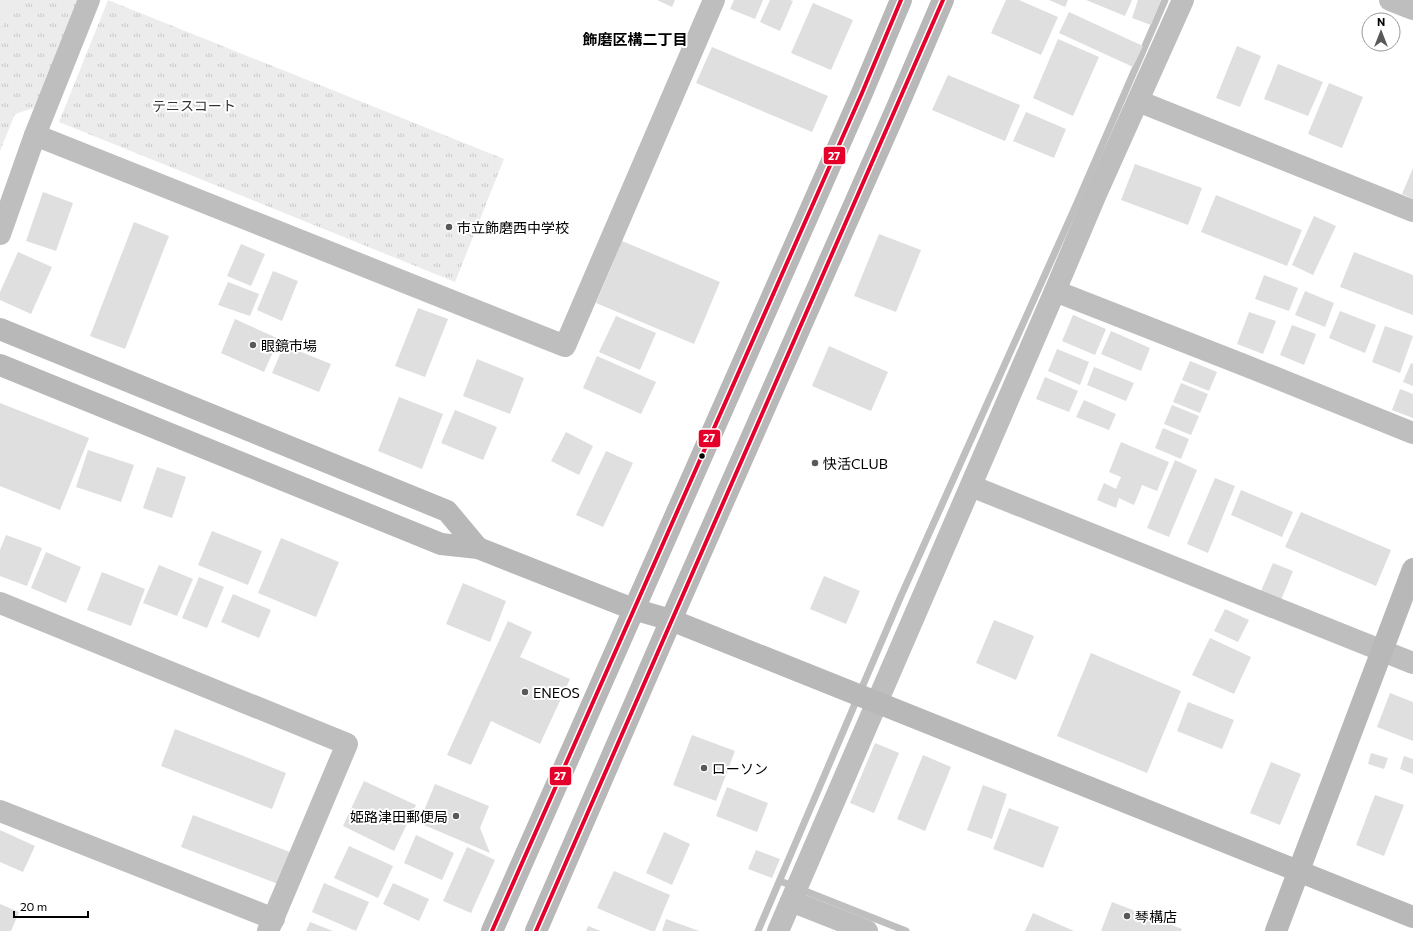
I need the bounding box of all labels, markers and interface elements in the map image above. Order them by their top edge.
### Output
north arrow [1361,12,1401,52]
text: N [1377,15,1385,28]
district label: 飾磨区構二丁目 [582,30,688,48]
park label: テニスコート [152,97,236,114]
line badge: 27 [823,146,846,165]
text: 27 [828,149,840,162]
place label: 市立飾磨西中学校 [457,219,569,236]
marker: 市立飾磨西中学校 [444,222,454,232]
place label: 眼鏡市場 [261,337,317,354]
marker: 眼鏡市場 [248,340,258,350]
line badge: 27 [698,429,721,448]
text: 27 [703,431,715,444]
unlabelled marker [697,451,707,461]
place label: 快活CLUB [823,455,888,472]
marker: 快活CLUB [810,458,820,468]
place label: ENEOS [533,684,580,701]
marker: ENEOS [520,687,530,697]
place label: ローソン [712,760,768,777]
marker: ローソン [699,763,709,773]
line badge: 27 [549,766,572,786]
text: 27 [554,769,566,782]
place label: 姫路津田郵便局 [350,808,448,825]
marker: 姫路津田郵便局 [451,811,461,821]
scale bar [14,893,88,919]
text: 20 m [20,899,47,913]
place label: 琴構店 [1135,908,1177,925]
marker: 琴構店 [1122,911,1132,921]

